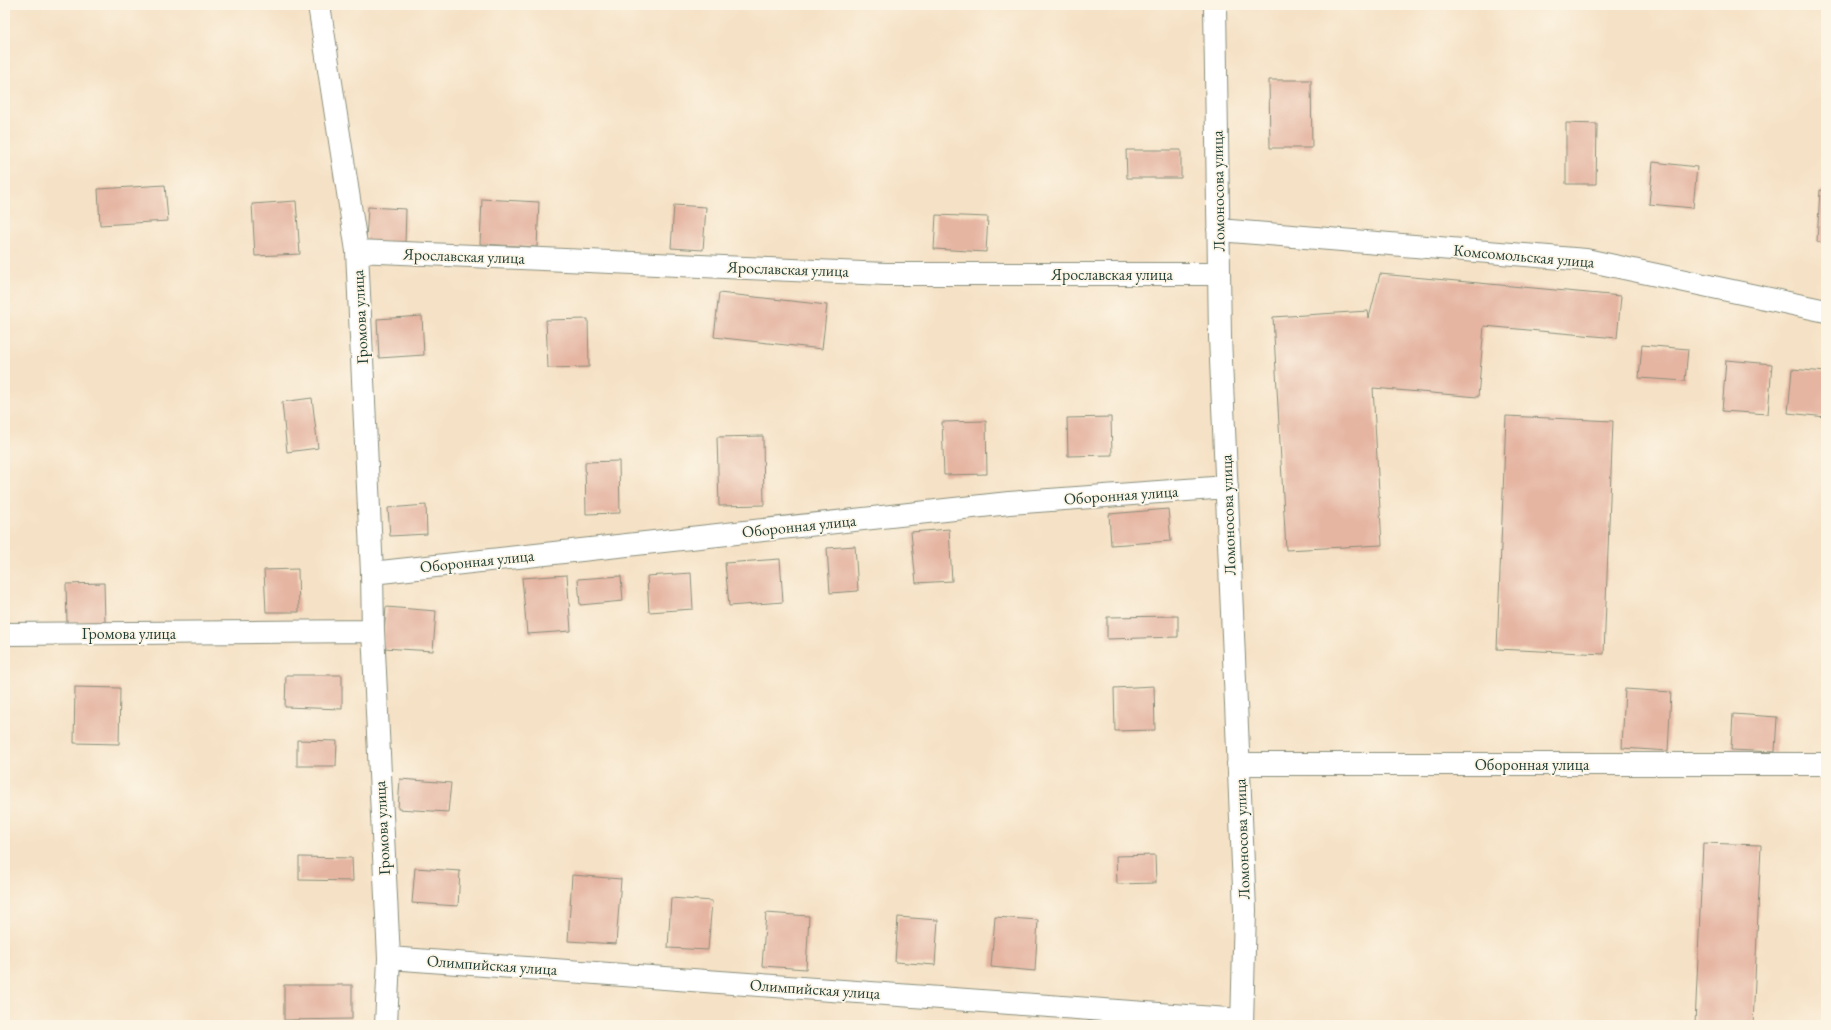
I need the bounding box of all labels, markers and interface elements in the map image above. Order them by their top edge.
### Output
street label: Ломоносова улица [1206,130,1230,252]
street label: Комсомольская улица [1453,239,1596,273]
street label: Ярославская улица [402,243,526,269]
street label: Ярославская улица [726,256,850,282]
street label: Ярославская улица [1050,264,1173,285]
street label: Громова улица [347,269,373,365]
street label: Ломоносова улица [1215,453,1241,576]
street label: Оборонная улица [1063,480,1180,509]
street label: Оборонная улица [741,509,858,542]
street label: Оборонная улица [419,544,536,577]
street label: Громова улица [82,623,177,644]
street label: Оборонная улица [1475,754,1590,775]
street label: Ломоносова улица [1229,777,1255,900]
street label: Громова улица [369,780,395,876]
street label: Олимпийская улица [426,950,559,980]
street label: Олимпийская улица [749,974,882,1004]

